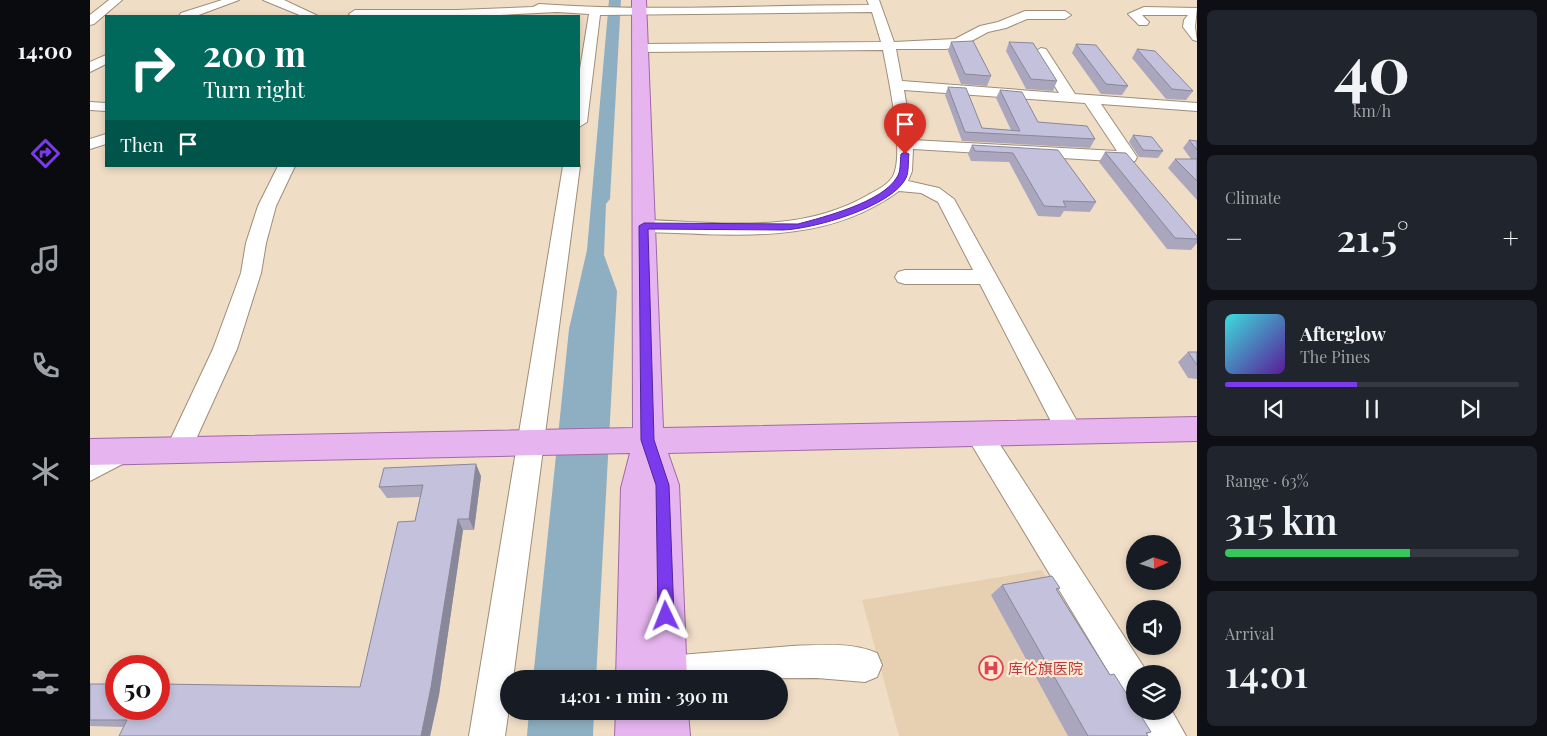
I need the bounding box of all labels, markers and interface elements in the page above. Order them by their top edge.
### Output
text: 40 [1334,24,1410,110]
text: 200 m [203,29,306,76]
text: 14:00 [18,35,72,65]
icon: right [120,35,185,100]
text: Turn right [203,74,305,104]
text: km/h [1353,100,1391,121]
pin [884,103,926,154]
icon: arrive [891,110,919,138]
icon: arrive [174,130,202,158]
text: Then [120,131,164,157]
icon: directions [28,136,63,171]
text: Climate [1225,187,1281,208]
text: 21.5° [1337,211,1409,262]
text: − [1225,219,1243,256]
text: + [1503,219,1519,256]
icon: music [28,242,63,277]
text: Afterglow [1300,320,1386,346]
text: The Pines [1300,346,1370,367]
icon: phone [28,348,63,383]
icon: previous [1260,395,1288,423]
icon: pause [1358,395,1386,423]
icon: next [1456,395,1484,423]
icon: climate [28,454,63,489]
text: Range · 63% [1225,470,1309,491]
text: 315 km [1225,494,1338,545]
north arrow [1126,535,1181,590]
map controls [1126,535,1181,720]
icon: car [28,560,63,595]
position arrow [639,589,691,641]
button: sound [1126,600,1181,655]
text: Arrival [1225,623,1274,644]
text: 14:01 [1225,647,1308,698]
speed limit sign: 50 [105,655,170,720]
hospital icon: 库伦旗医院 [978,655,1004,681]
place label: 库伦旗医院 [1008,658,1083,678]
icon: filters [28,665,63,700]
button: layers [1126,665,1181,720]
text: 14:01 · 1 min · 390 m [559,682,729,708]

